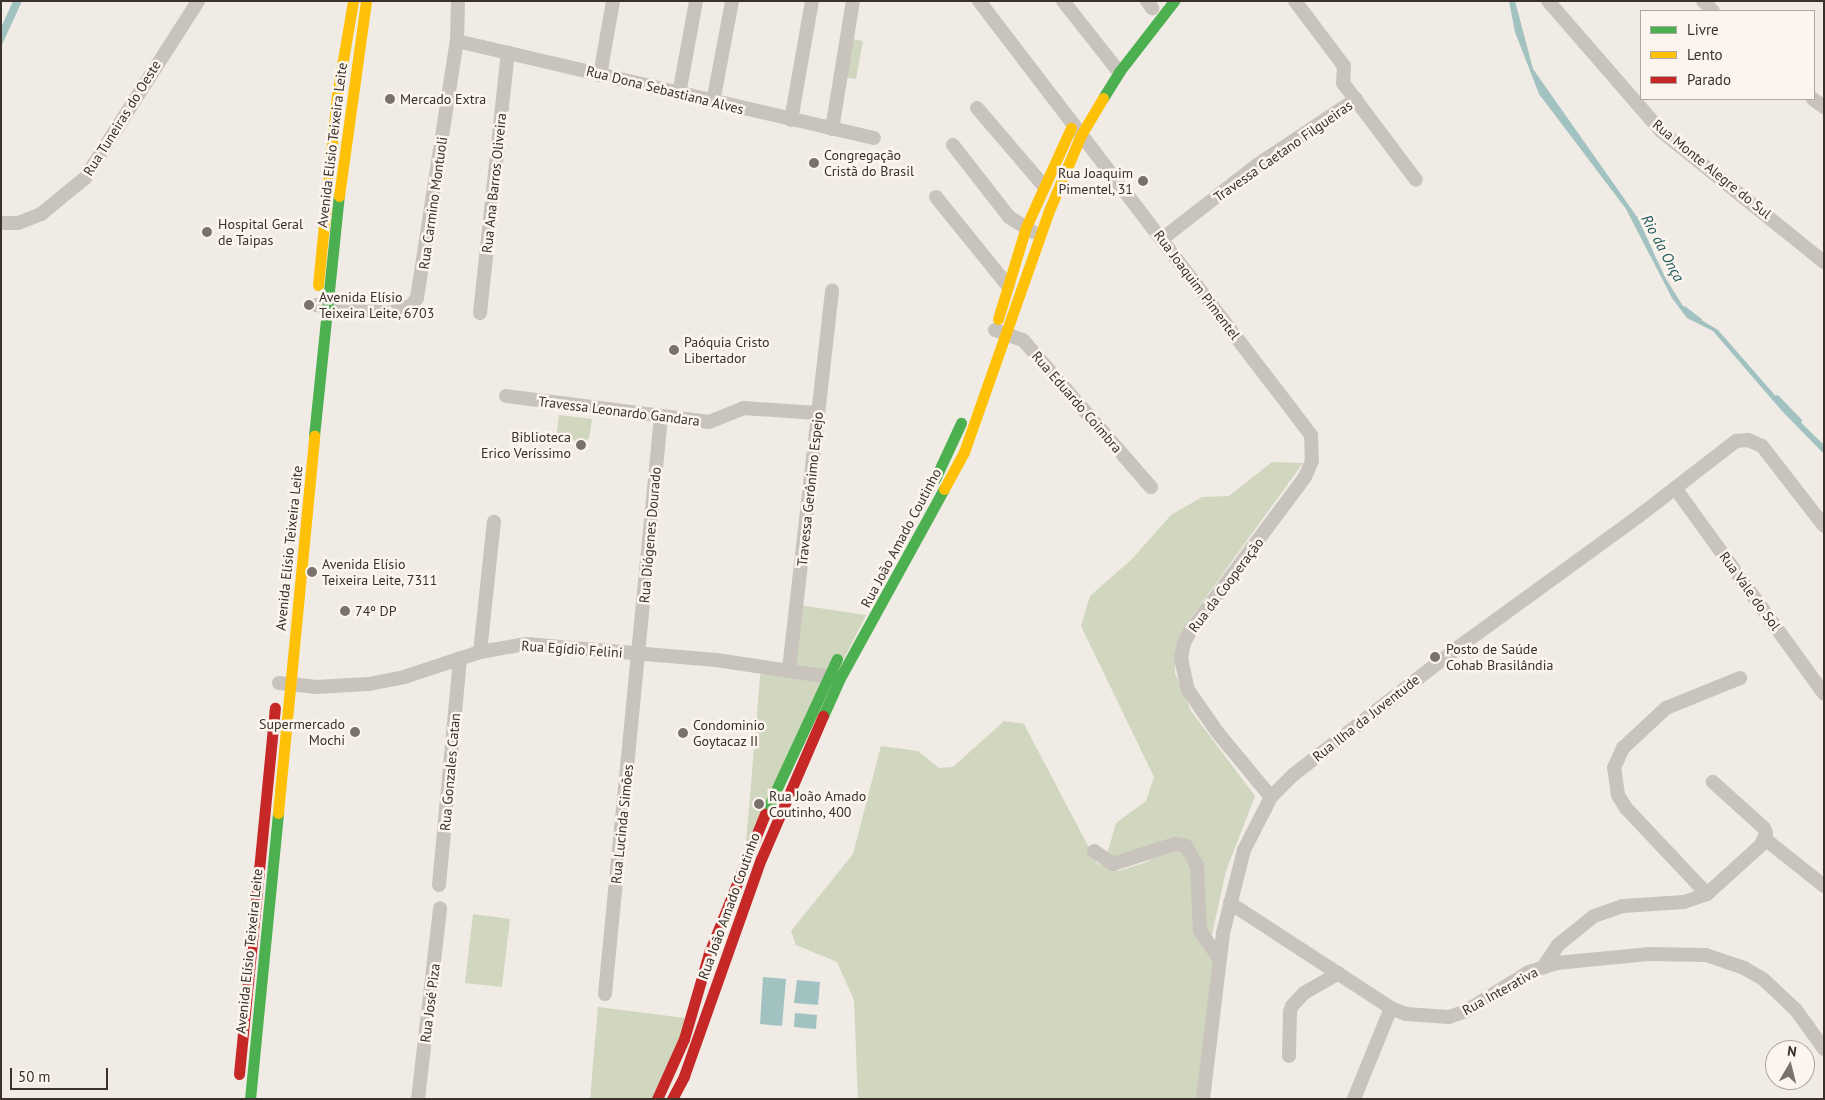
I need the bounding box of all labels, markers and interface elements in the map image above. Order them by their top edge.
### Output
legend [1640,10,1815,100]
text: Livre [1687,20,1719,39]
text: Lento [1687,45,1723,64]
street label: Rua Tuneiras do Oeste [80,57,164,179]
street label: Avenida Elísio Teixeira Leite [314,61,350,229]
street label: Rua Dona Sebastiana Alves [584,62,746,118]
text: Parado [1687,70,1731,89]
place label: Mercado Extra [400,91,486,107]
marker: Mercado Extra [384,93,396,105]
street label: Travessa Caetano Filgueiras [1211,97,1355,205]
street label: Rua Ana Barros Oliveira [478,112,510,254]
street label: Rua Monte Alegre do Sul [1649,116,1775,222]
street label: Rua Carmino Montuoli [415,136,451,270]
place label: Congregação Cristã do Brasil [824,147,914,180]
marker: Congregação Cristã do Brasil [808,157,820,169]
place label: Rua Joaquim Pimentel, 31 [1057,165,1133,198]
marker: Rua Joaquim Pimentel, 31 [1137,175,1149,187]
water label: Rio da Onça [1638,211,1688,285]
place label: Hospital Geral de Taipas [218,216,303,248]
marker: Hospital Geral de Taipas [200,225,214,239]
street label: Rua Joaquim Pimentel [1150,227,1244,343]
place label: Avenida Elísio Teixeira Leite, 6703 [319,289,435,322]
marker: Avenida Elísio Teixeira Leite, 6703 [303,299,315,311]
place label: Paóquia Cristo Libertador [684,334,770,367]
marker: Paóquia Cristo Libertador [668,344,680,356]
street label: Rua Eduardo Coimbra [1028,348,1126,456]
street label: Travessa Leonardo Gandara [537,393,701,429]
street label: Travessa Gerônimo Espejo [794,411,826,567]
place label: Biblioteca Erico Veríssimo [481,429,571,462]
marker: Biblioteca Erico Veríssimo [575,439,587,451]
street label: Avenida Elísio Teixeira Leite [272,464,306,632]
street label: Rua João Amado Coutinho [857,465,945,611]
street label: Rua Diógenes Dourado [636,466,664,604]
street label: Rua da Cooperação [1185,534,1267,636]
street label: Rua Vale do Sol [1716,548,1784,634]
place label: Avenida Elísio Teixeira Leite, 7311 [322,556,438,588]
marker: Avenida Elísio Teixeira Leite, 7311 [306,566,318,578]
place label: 74º DP [355,603,397,619]
marker: 74º DP [339,605,351,617]
street label: Rua Egídio Felini [521,637,623,661]
place label: Posto de Saúde Cohab Brasilândia [1446,641,1553,674]
marker: Posto de Saúde Cohab Brasilândia [1428,650,1442,664]
street label: Rua Ilha da Juventude [1309,671,1423,765]
street label: Rua Gonzales Catan [436,712,464,832]
place label: Supermercado Mochi [259,716,345,749]
place label: Condominio Goytacaz II [693,717,765,750]
marker: Supermercado Mochi [349,726,361,738]
marker: Condominio Goytacaz II [677,727,689,739]
street label: Rua Lucinda Simões [607,763,637,885]
place label: Rua João Amado Coutinho, 400 [769,788,867,820]
marker: Rua João Amado Coutinho, 400 [753,798,765,810]
street label: Rua João Amado Coutinho [695,830,763,982]
street label: Avenida Elísio Teixeira Leite [232,867,266,1035]
street label: Rua José Piza [417,963,443,1043]
street label: Rua Interativa [1459,963,1541,1019]
north arrow [1765,1040,1815,1090]
text: N [1786,1042,1798,1061]
scale bar [12,1058,110,1090]
text: 50 m [18,1067,51,1086]

